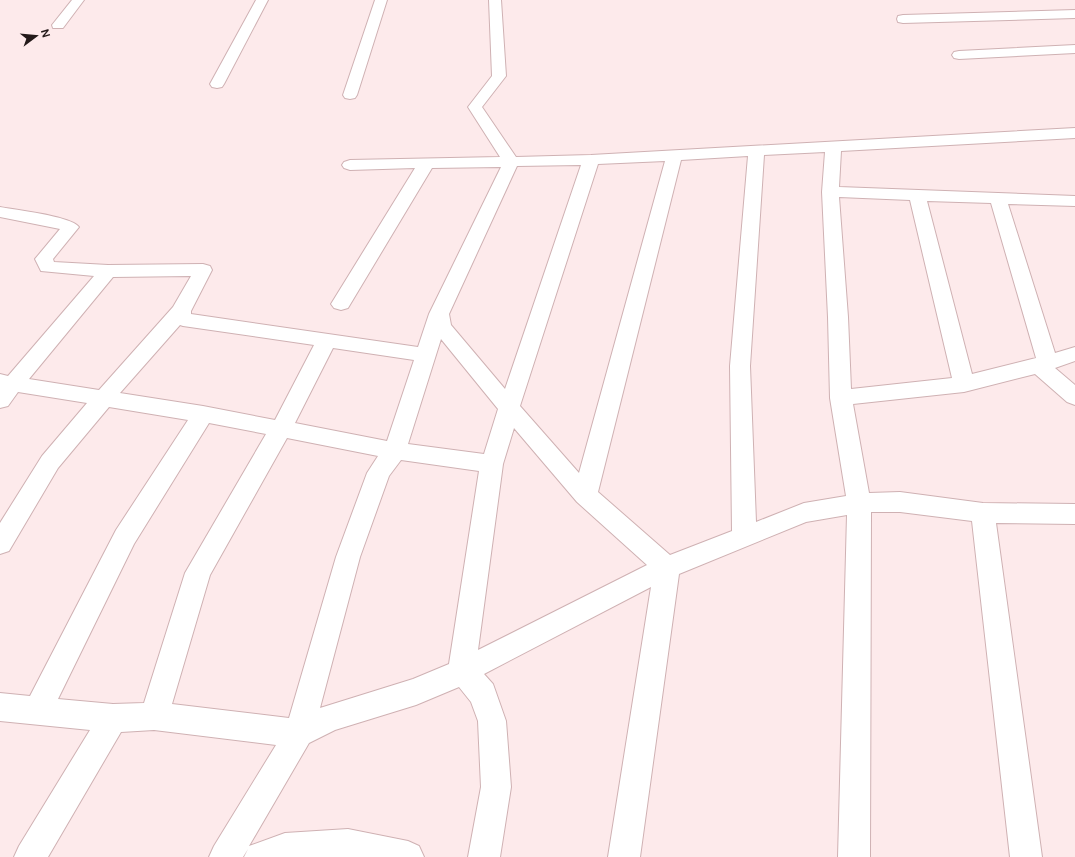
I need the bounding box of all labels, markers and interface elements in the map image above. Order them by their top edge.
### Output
north arrow [16,16,56,56]
text: N [38,27,53,39]

